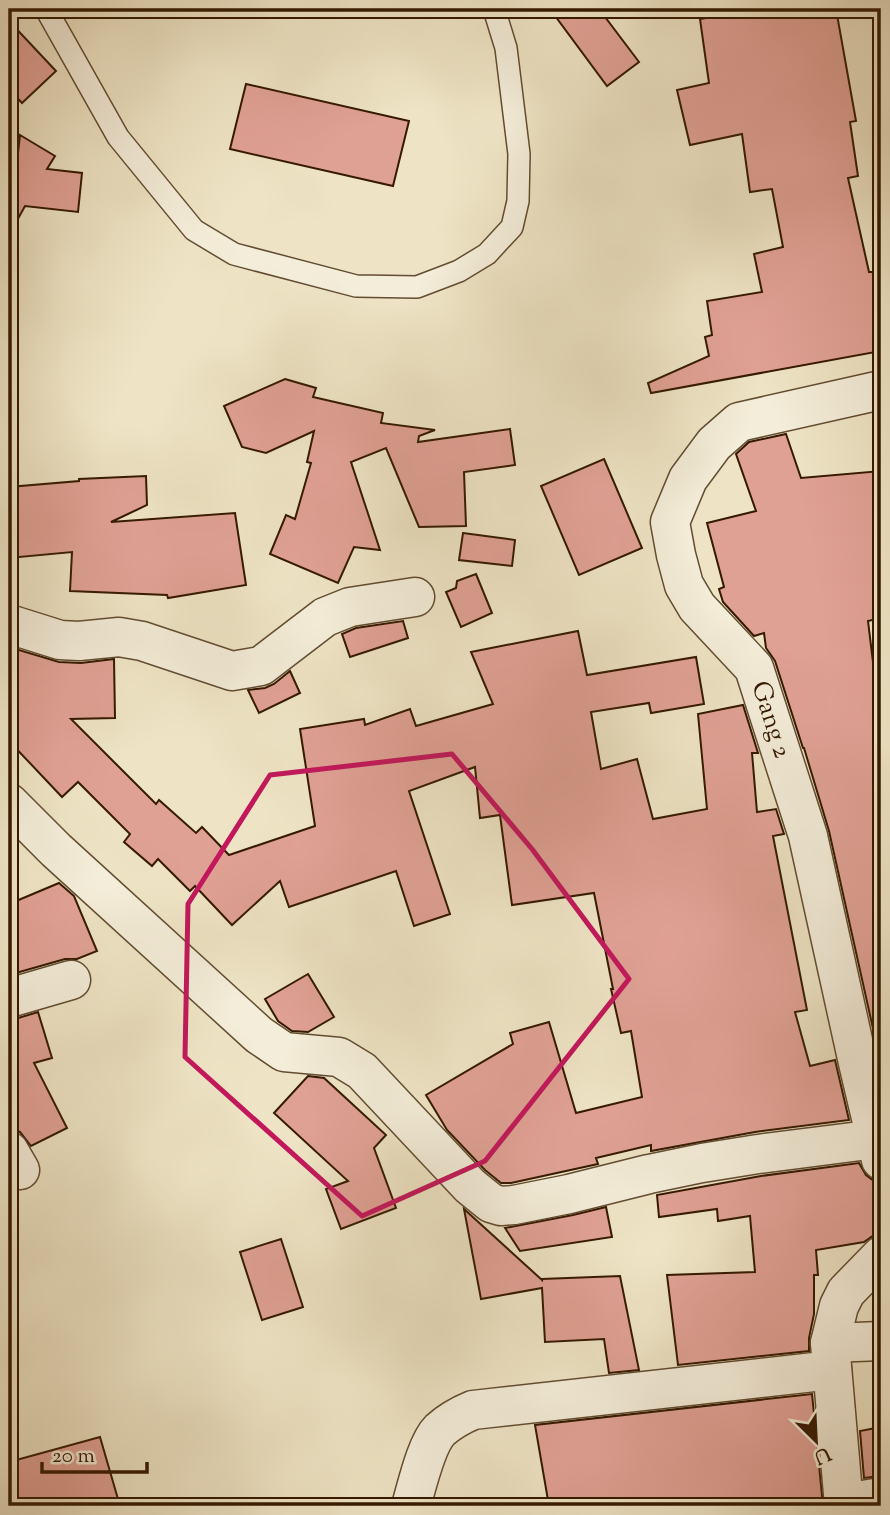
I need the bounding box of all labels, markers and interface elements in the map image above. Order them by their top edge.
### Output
street label: Gang 2 [741,677,800,763]
north arrow [782,1406,852,1476]
scale bar [42,1431,147,1475]
text: U [809,1439,834,1470]
text: 20 m [52,1442,95,1472]

